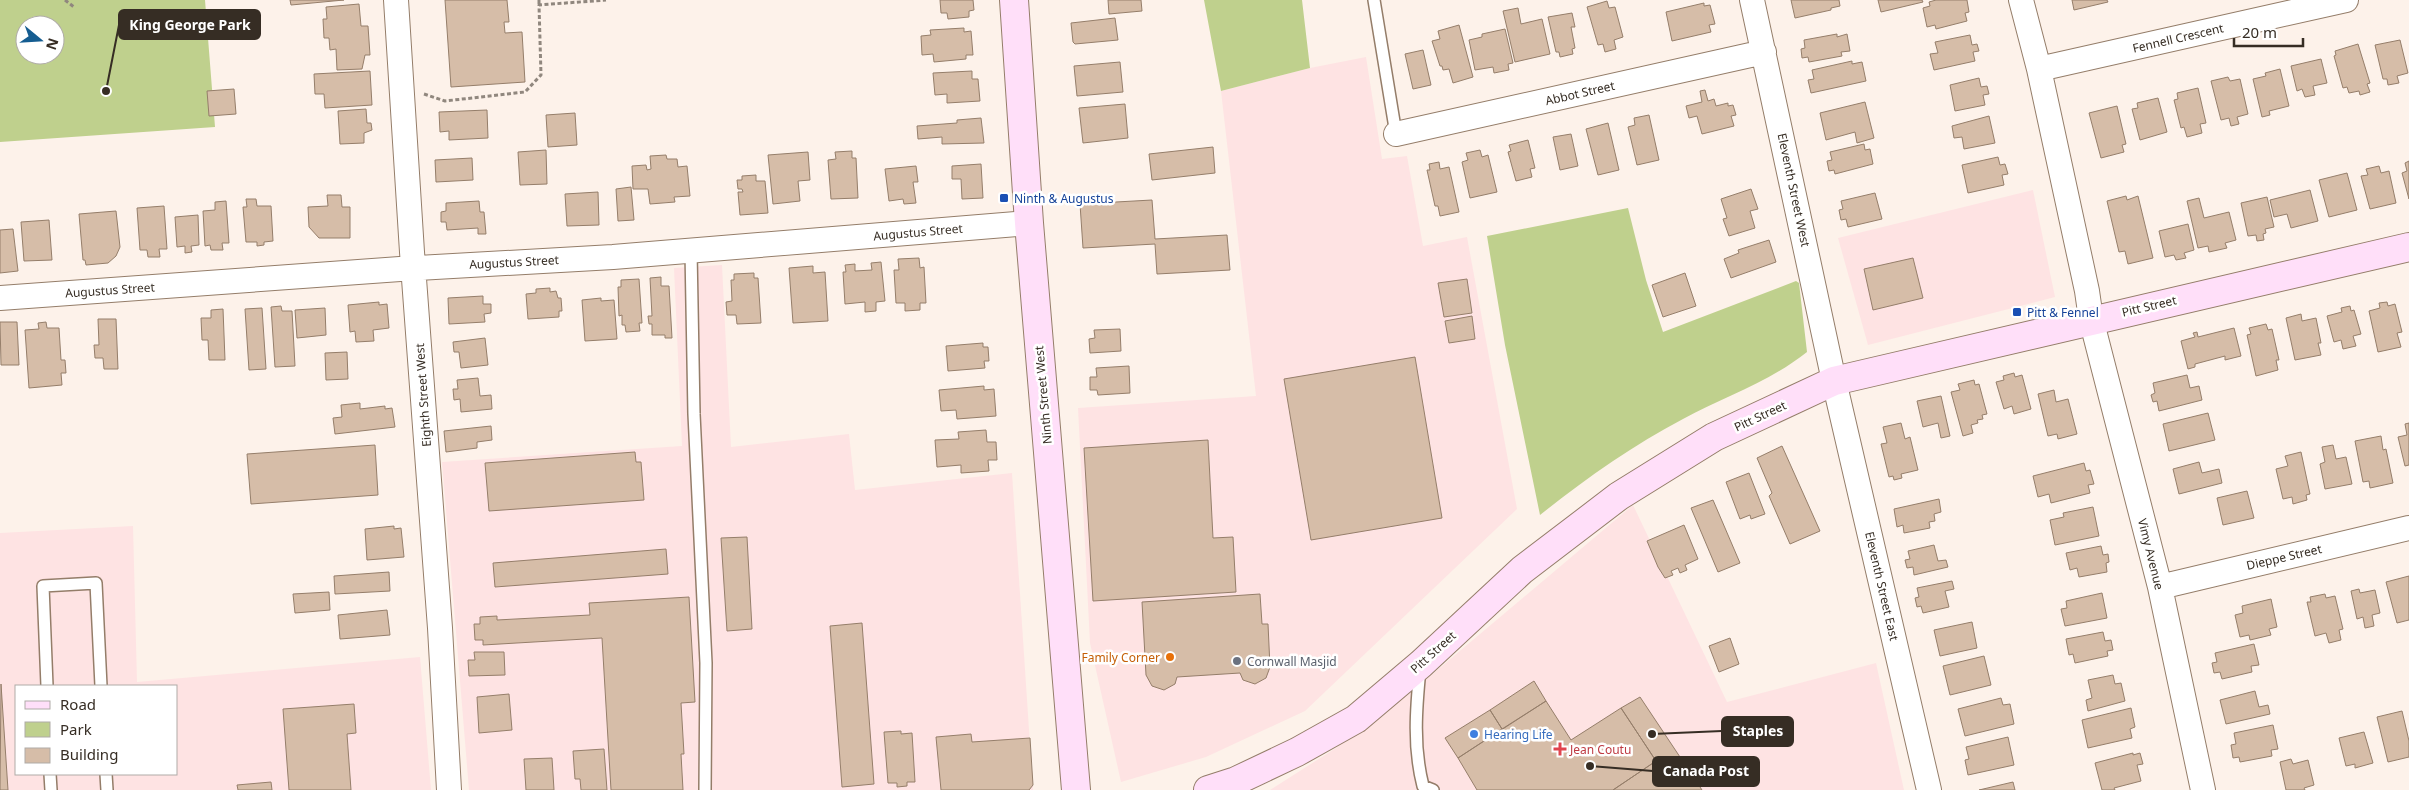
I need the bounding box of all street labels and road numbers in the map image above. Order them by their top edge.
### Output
street label: Fennell Crescent [2131,19,2226,57]
street label: Abbot Street [1544,77,1617,109]
street label: Eleventh Street West [1774,132,1814,249]
street label: Augustus Street [873,220,964,244]
street label: Augustus Street [469,251,560,273]
street label: Augustus Street [65,278,156,302]
street label: Pitt Street [2120,291,2179,321]
street label: Eighth Street West [411,342,435,447]
street label: Ninth Street West [1030,344,1056,445]
street label: Pitt Street [1731,396,1789,435]
street label: Vimy Avenue [2134,517,2168,592]
street label: Eleventh Street East [1861,530,1903,643]
street label: Dieppe Street [2245,540,2324,574]
street label: Pitt Street [1407,627,1460,677]

